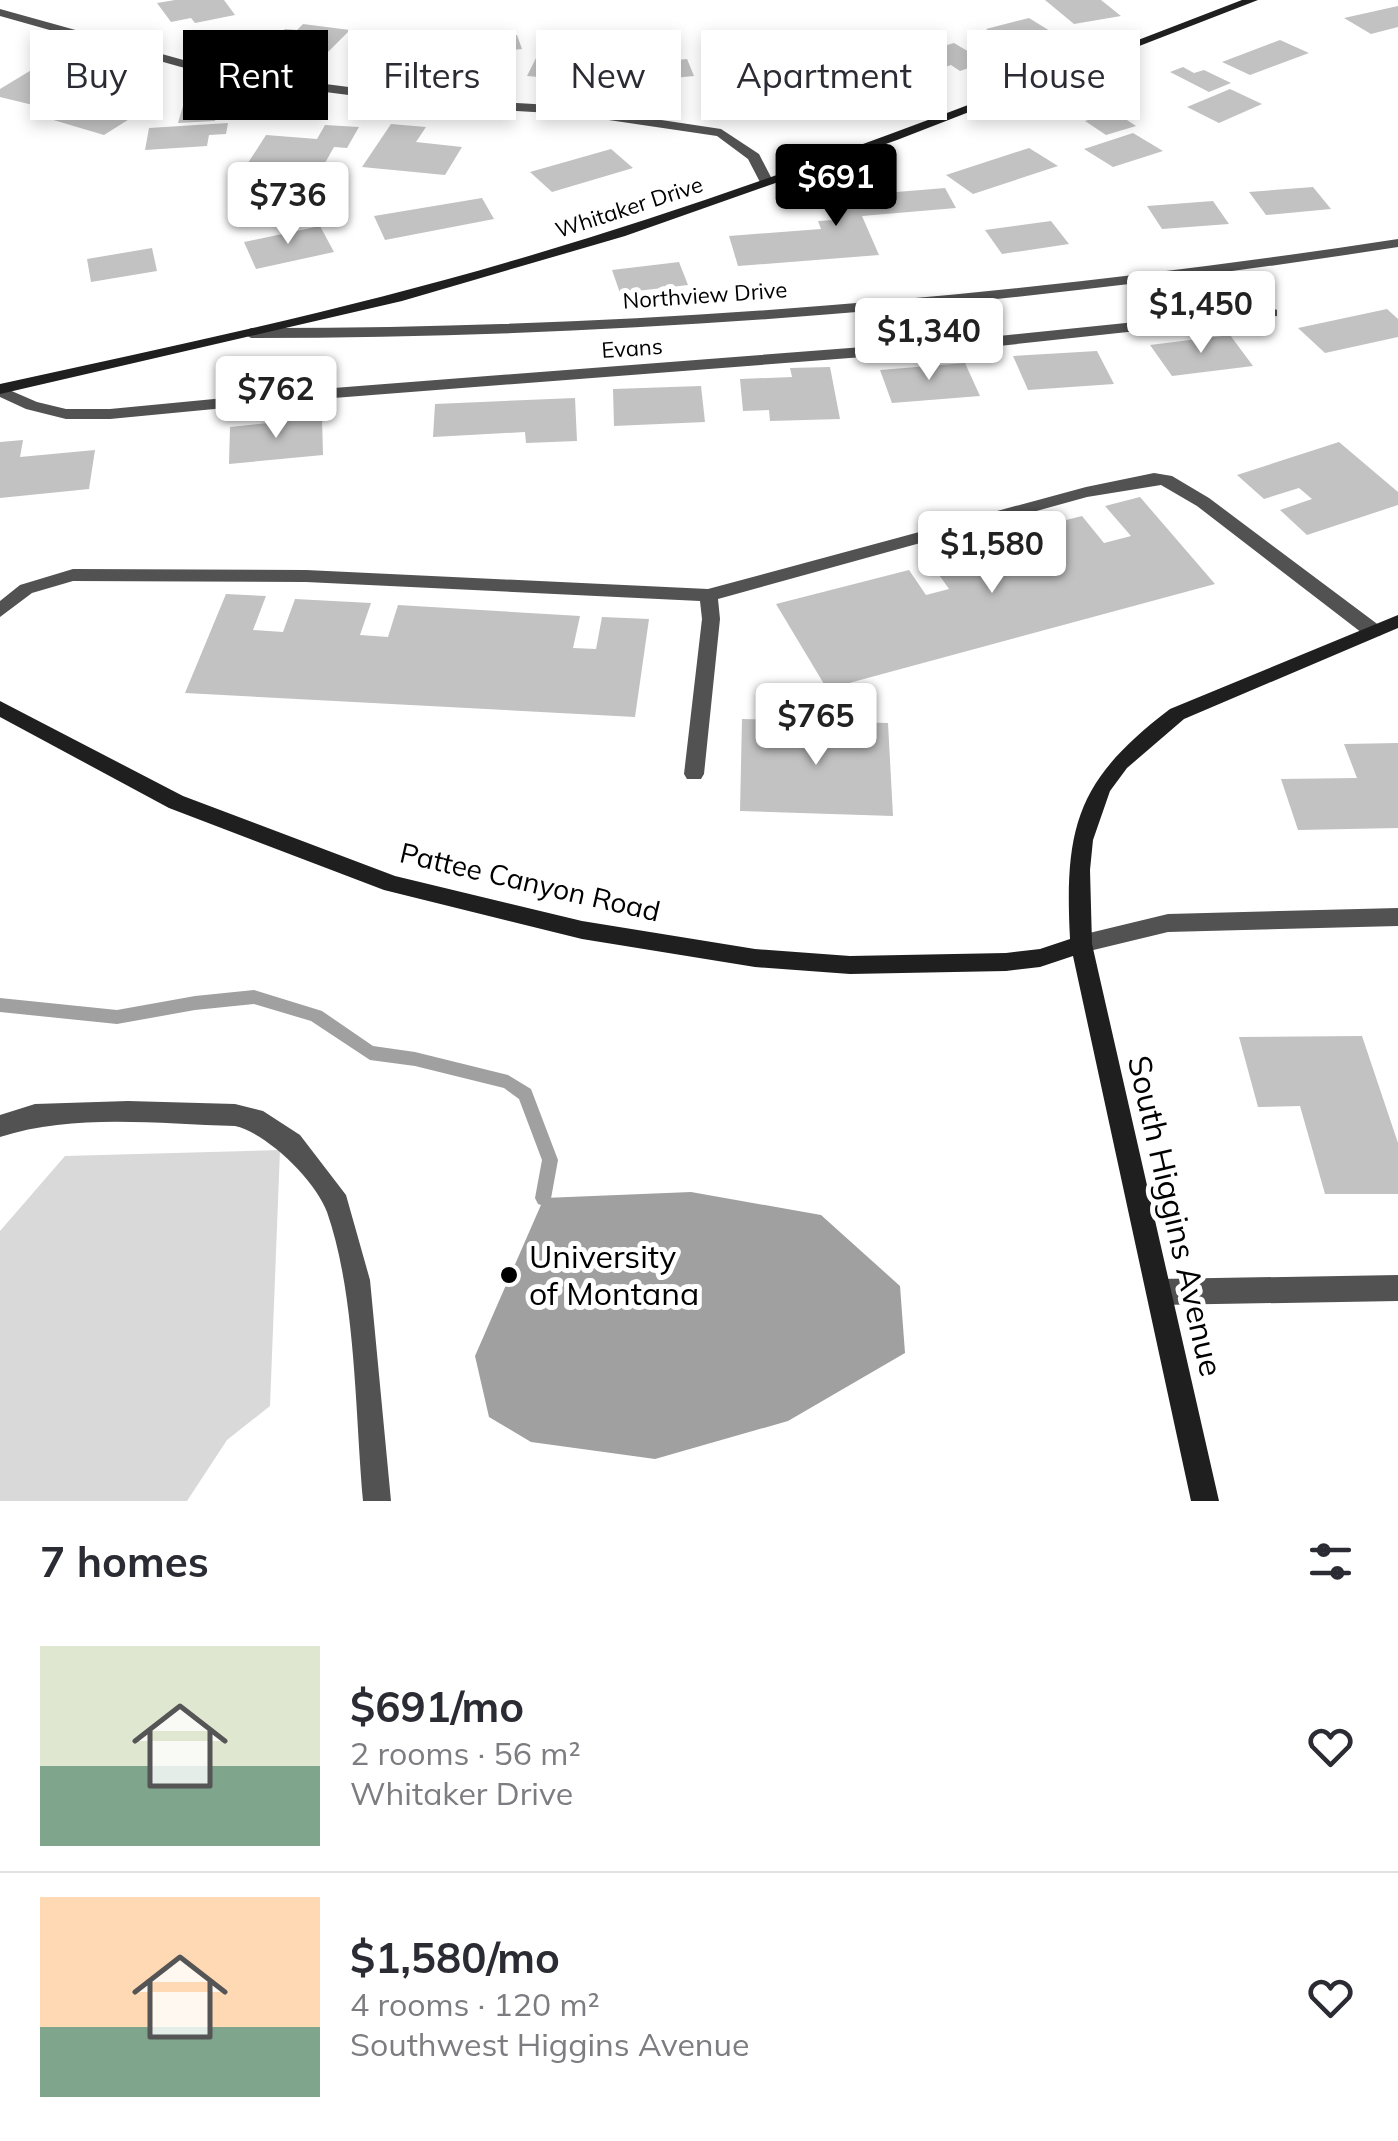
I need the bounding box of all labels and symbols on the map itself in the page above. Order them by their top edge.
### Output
pin: $691 [777,144,895,229]
pin: $736 [229,162,347,247]
street label: Whitaker Drive [552,170,706,244]
pin: $1,450 [1120,271,1282,356]
street label: Northview Drive [622,275,788,315]
pin: $1,340 [848,298,1010,383]
street label: Evans [600,332,664,364]
pin: $762 [217,356,335,441]
pin: $1,580 [911,511,1073,596]
pin: $765 [757,683,875,768]
street label: Pattee Canyon Road [397,835,664,928]
street label: South Higgins Avenue [1120,1052,1232,1380]
place label: University of Montana [529,1236,699,1313]
marker: University of Montana [498,1264,520,1286]

